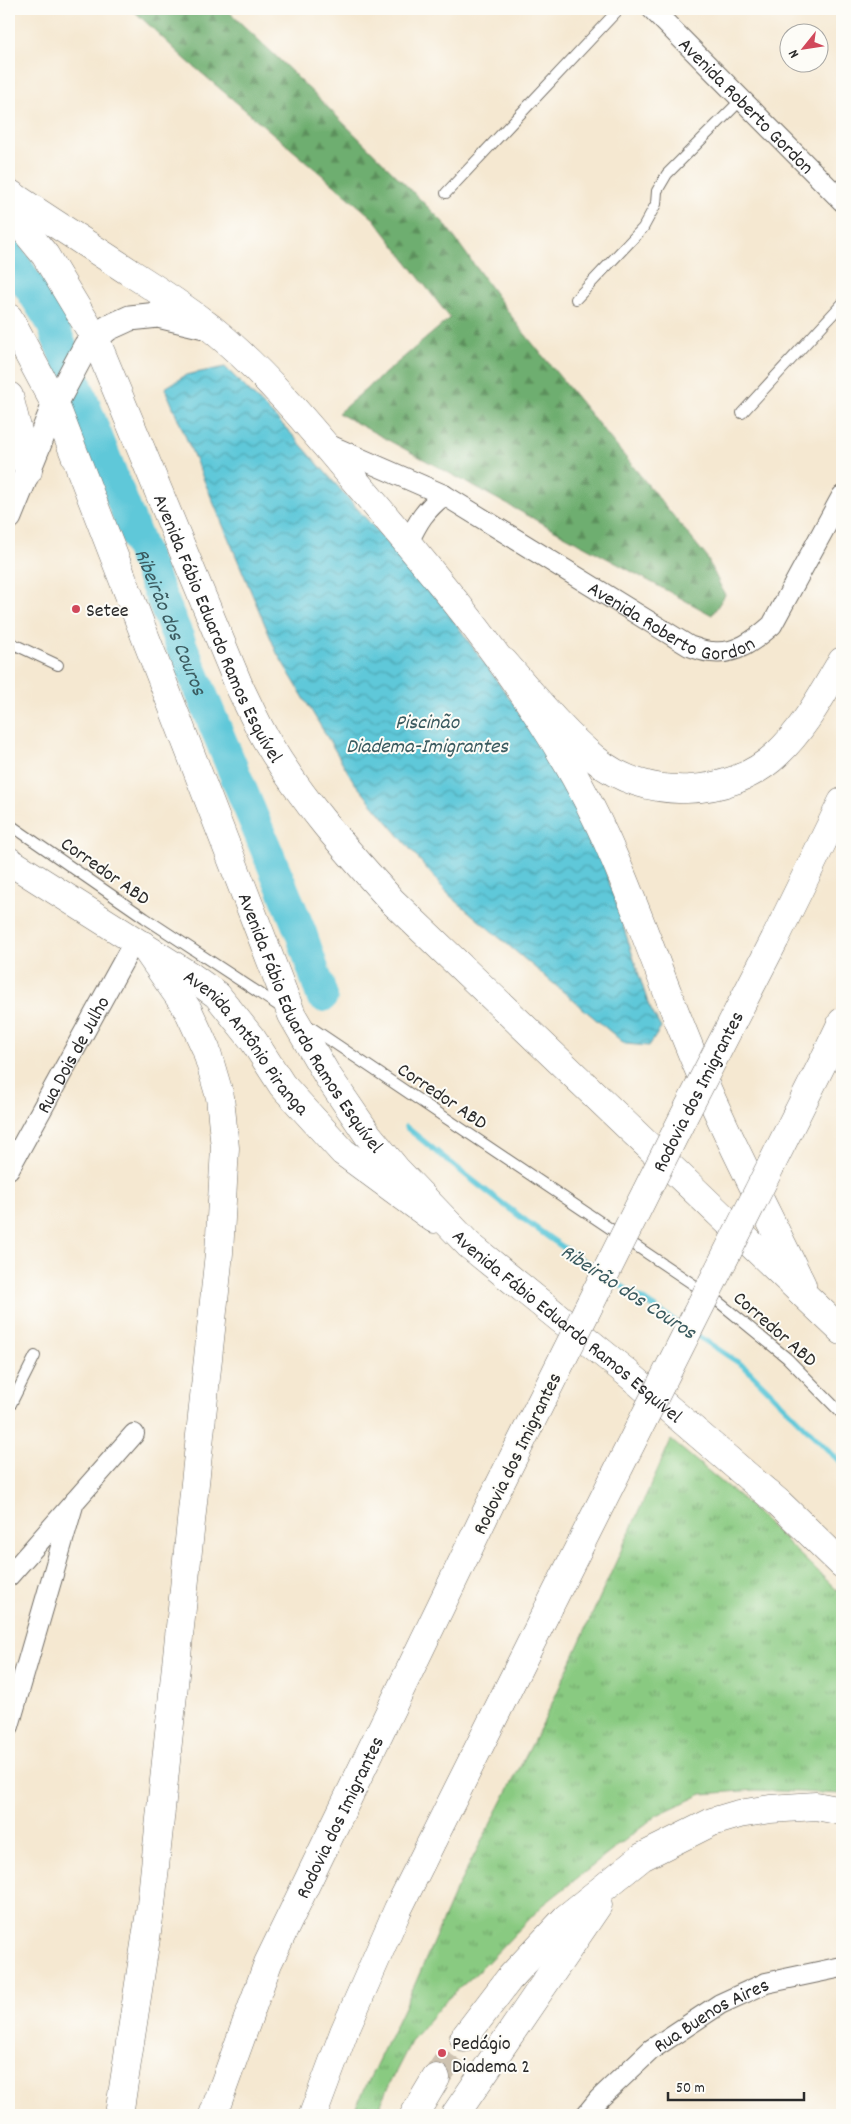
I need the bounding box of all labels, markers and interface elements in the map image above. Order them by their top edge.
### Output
north arrow [778,22,828,72]
street label: Avenida Roberto Gordon [671,32,819,182]
text: N [784,45,805,61]
street label: Avenida Fábio Eduardo Ramos Esquível [144,490,288,770]
water label: Ribeirão dos Couros [125,545,213,702]
street label: Avenida Roberto Gordon [581,576,761,670]
place label: Setee [86,598,129,626]
marker: Setee [70,603,82,615]
water label: Piscinão Diadema-Imigrantes [346,709,509,763]
street label: Corredor ABD [54,831,155,914]
street label: Avenida Fábio Eduardo Ramos Esquível [229,889,389,1160]
street label: Avenida Antônio Piranga [177,964,314,1123]
street label: Rua Dois de Julho [31,992,118,1119]
street label: Rodovia dos Imigrantes [647,1007,753,1178]
street label: Corredor ABD [391,1057,492,1138]
street label: Avenida Fábio Eduardo Ramos Esquível [444,1224,688,1431]
water label: Ribeirão dos Couros [554,1238,702,1349]
street label: Corredor ABD [726,1286,822,1375]
street label: Rodovia dos Imigrantes [467,1369,570,1540]
street label: Rodovia dos Imigrantes [290,1732,393,1904]
street label: Rua Buenos Aires [649,1972,774,2061]
place label: Pedágio Diadema 2 [452,2031,530,2082]
marker: Pedágio Diadema 2 [436,2047,448,2059]
scale bar [668,2069,805,2101]
text: 50 m [676,2078,705,2100]

